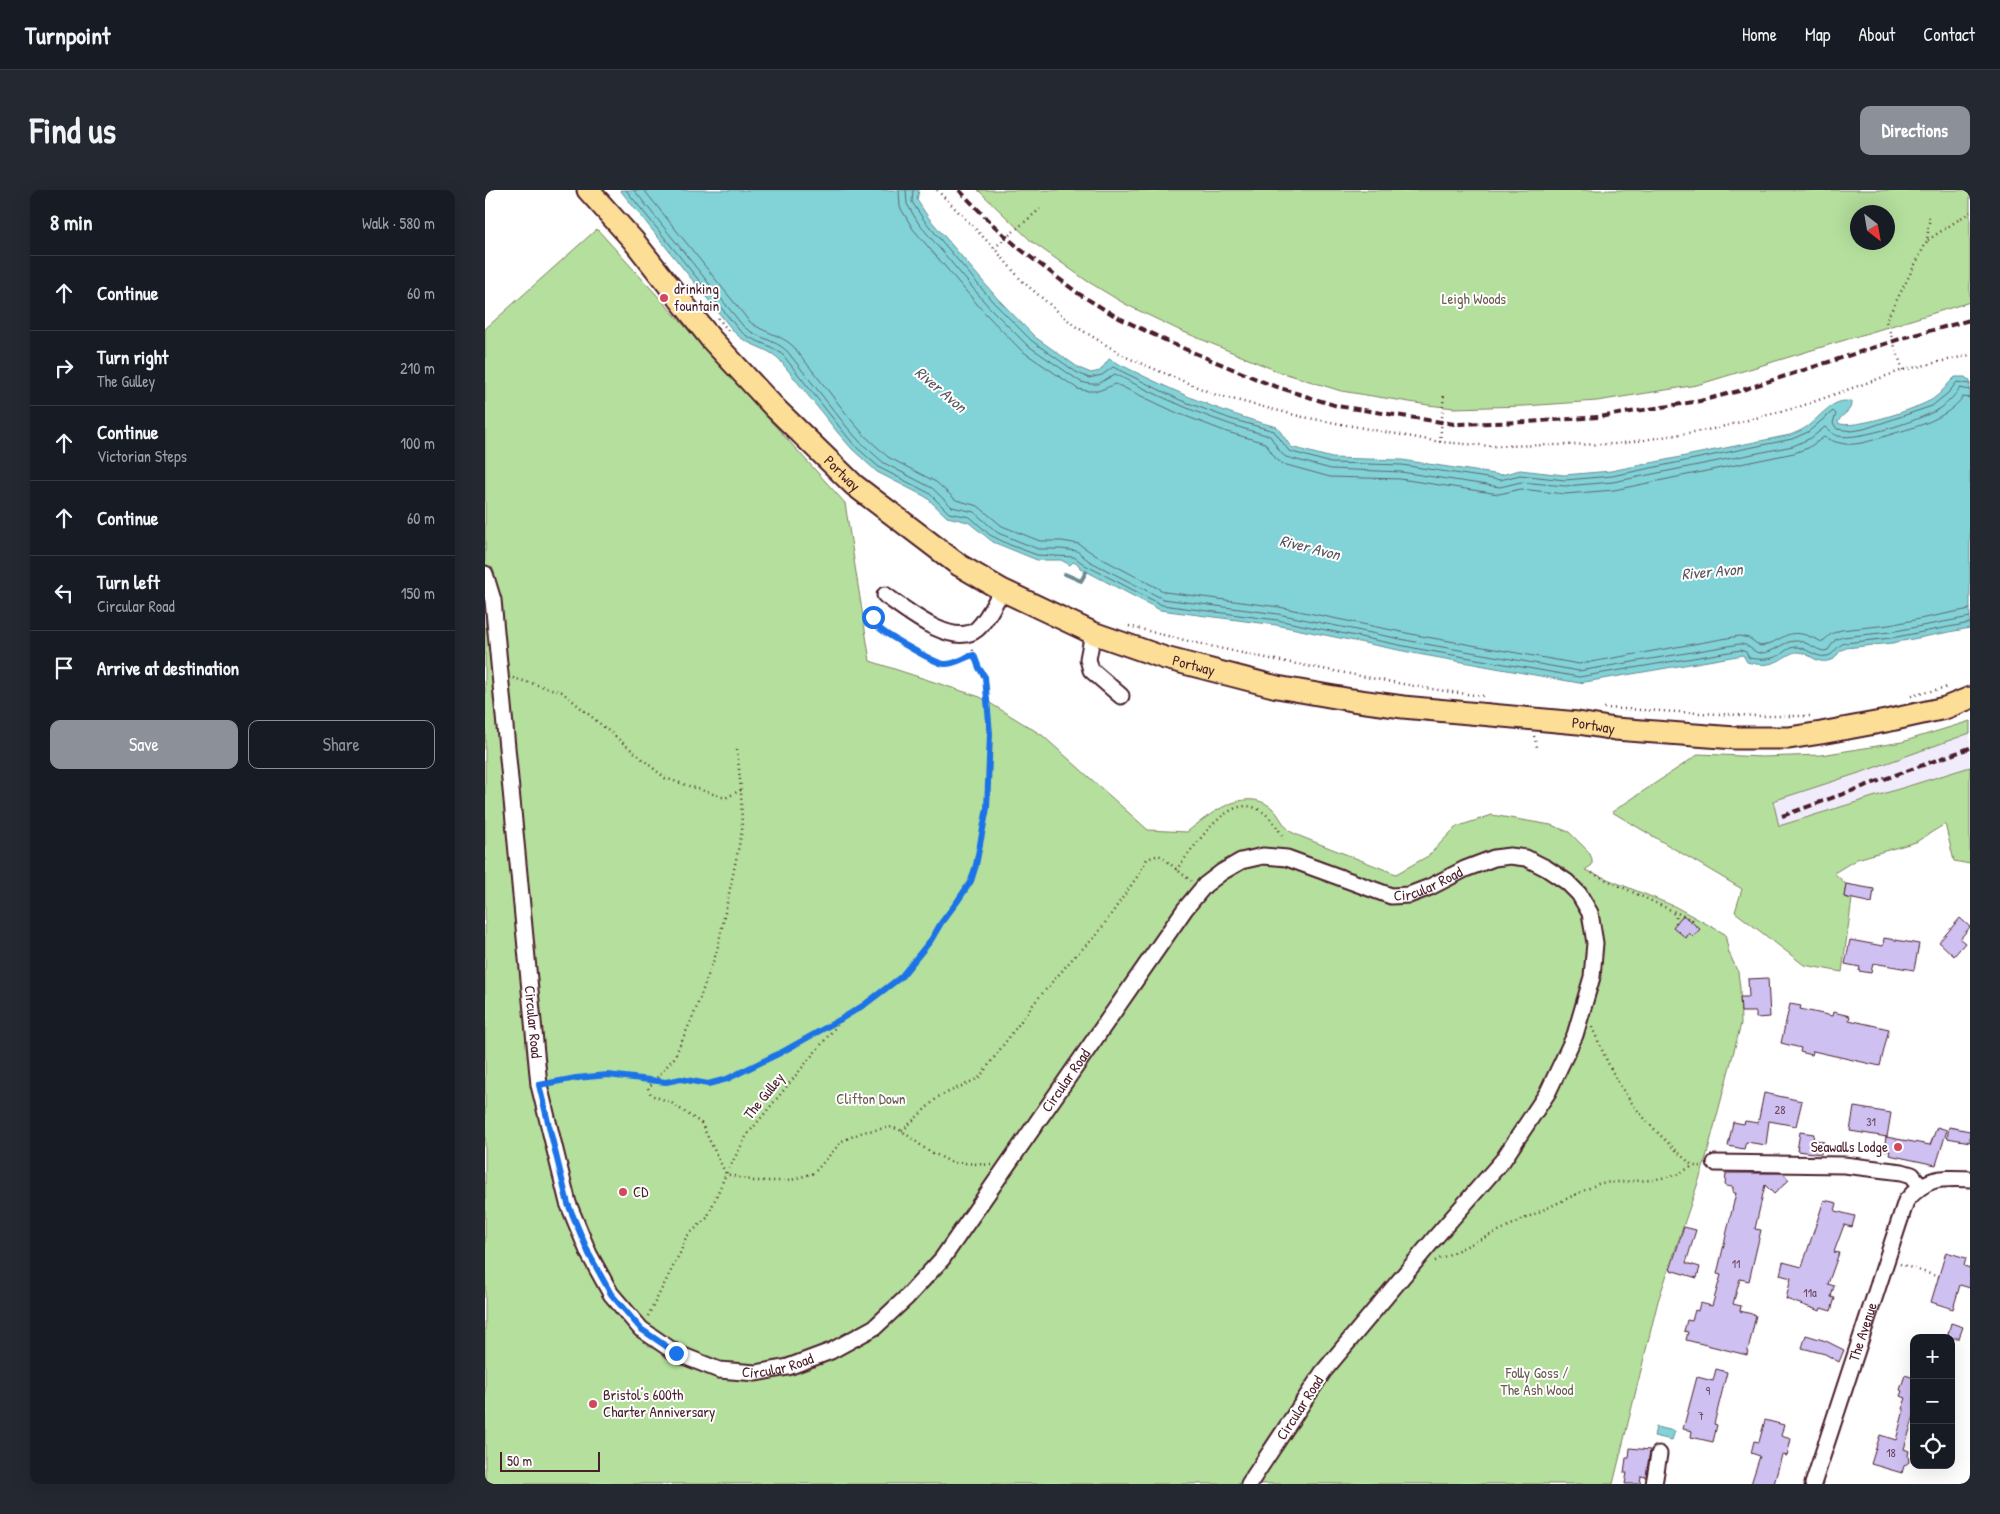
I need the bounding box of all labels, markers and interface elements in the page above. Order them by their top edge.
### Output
text: Turnpoint [25,19,110,51]
text: Home [1742,22,1777,47]
text: Map [1805,22,1830,47]
text: About [1858,22,1895,47]
text: Contact [1923,22,1975,47]
button: Directions [1860,106,1970,155]
text: Find us [30,107,116,154]
north arrow [1850,205,1895,250]
text: 8 min [50,208,92,237]
text: Walk · 580 m [362,212,435,234]
place label: drinking fountain [674,278,720,316]
icon: ahead [50,279,78,307]
text: Continue [97,280,158,306]
text: 60 m [407,282,435,304]
park label: Leigh Woods [1442,288,1506,309]
marker: drinking fountain [658,292,670,304]
text: Turn right [97,344,168,370]
icon: right [50,354,78,382]
text: 210 m [400,357,435,379]
water label: River Avon [910,361,973,418]
text: The Gulley [97,370,155,392]
text: Continue [97,419,158,445]
icon: ahead [50,429,78,457]
text: 100 m [400,432,435,454]
text: Victorian Steps [97,445,187,467]
street label: Portway [819,450,865,496]
icon: ahead [50,504,78,532]
text: Continue [97,505,158,531]
text: 60 m [407,507,435,529]
water label: River Avon [1278,529,1344,566]
water label: River Avon [1680,557,1745,585]
text: Turn left [97,569,160,595]
icon: left [50,579,78,607]
text: 150 m [401,582,435,604]
text: Circular Road [97,595,175,617]
route start [862,606,885,629]
street label: Portway [1170,649,1217,681]
icon: arrive [50,654,78,682]
text: Arrive at destination [97,655,239,681]
street label: Portway [1571,711,1617,739]
button: Save [50,720,238,769]
button: Share [248,720,435,769]
street label: Circular Road [1393,861,1466,906]
street label: Circular Road [520,985,547,1059]
street label: Circular Road [1036,1044,1095,1116]
street label: The Gulley [738,1068,789,1124]
park label: Clifton Down [836,1088,906,1109]
house number: 28 [1775,1101,1785,1118]
house number: 31 [1866,1113,1876,1130]
place label: Seawalls Lodge [1811,1136,1888,1157]
marker: Seawalls Lodge [1892,1141,1904,1153]
place label: CD [633,1181,649,1202]
marker: CD [617,1186,629,1198]
house number: 11 [1732,1255,1740,1272]
house number: 11a [1803,1284,1817,1301]
street label: The Avenue [1843,1300,1882,1364]
map controls [1910,1334,1955,1469]
button: + [1910,1334,1955,1379]
route end [665,1342,688,1365]
street label: Circular Road [741,1347,816,1383]
park label: Folly Goss / The Ash Wood [1501,1362,1574,1400]
street label: Circular Road [1271,1371,1328,1444]
button: − [1910,1379,1955,1424]
house number: 9 [1706,1382,1711,1399]
place label: Bristol's 600th Charter Anniversary [603,1384,715,1422]
marker: Bristol's 600th Charter Anniversary [587,1398,599,1410]
house number: 7 [1698,1407,1704,1424]
button: locate [1910,1424,1955,1469]
house number: 18 [1886,1444,1896,1461]
scale bar [500,1449,600,1472]
text: 50 m [507,1451,532,1470]

